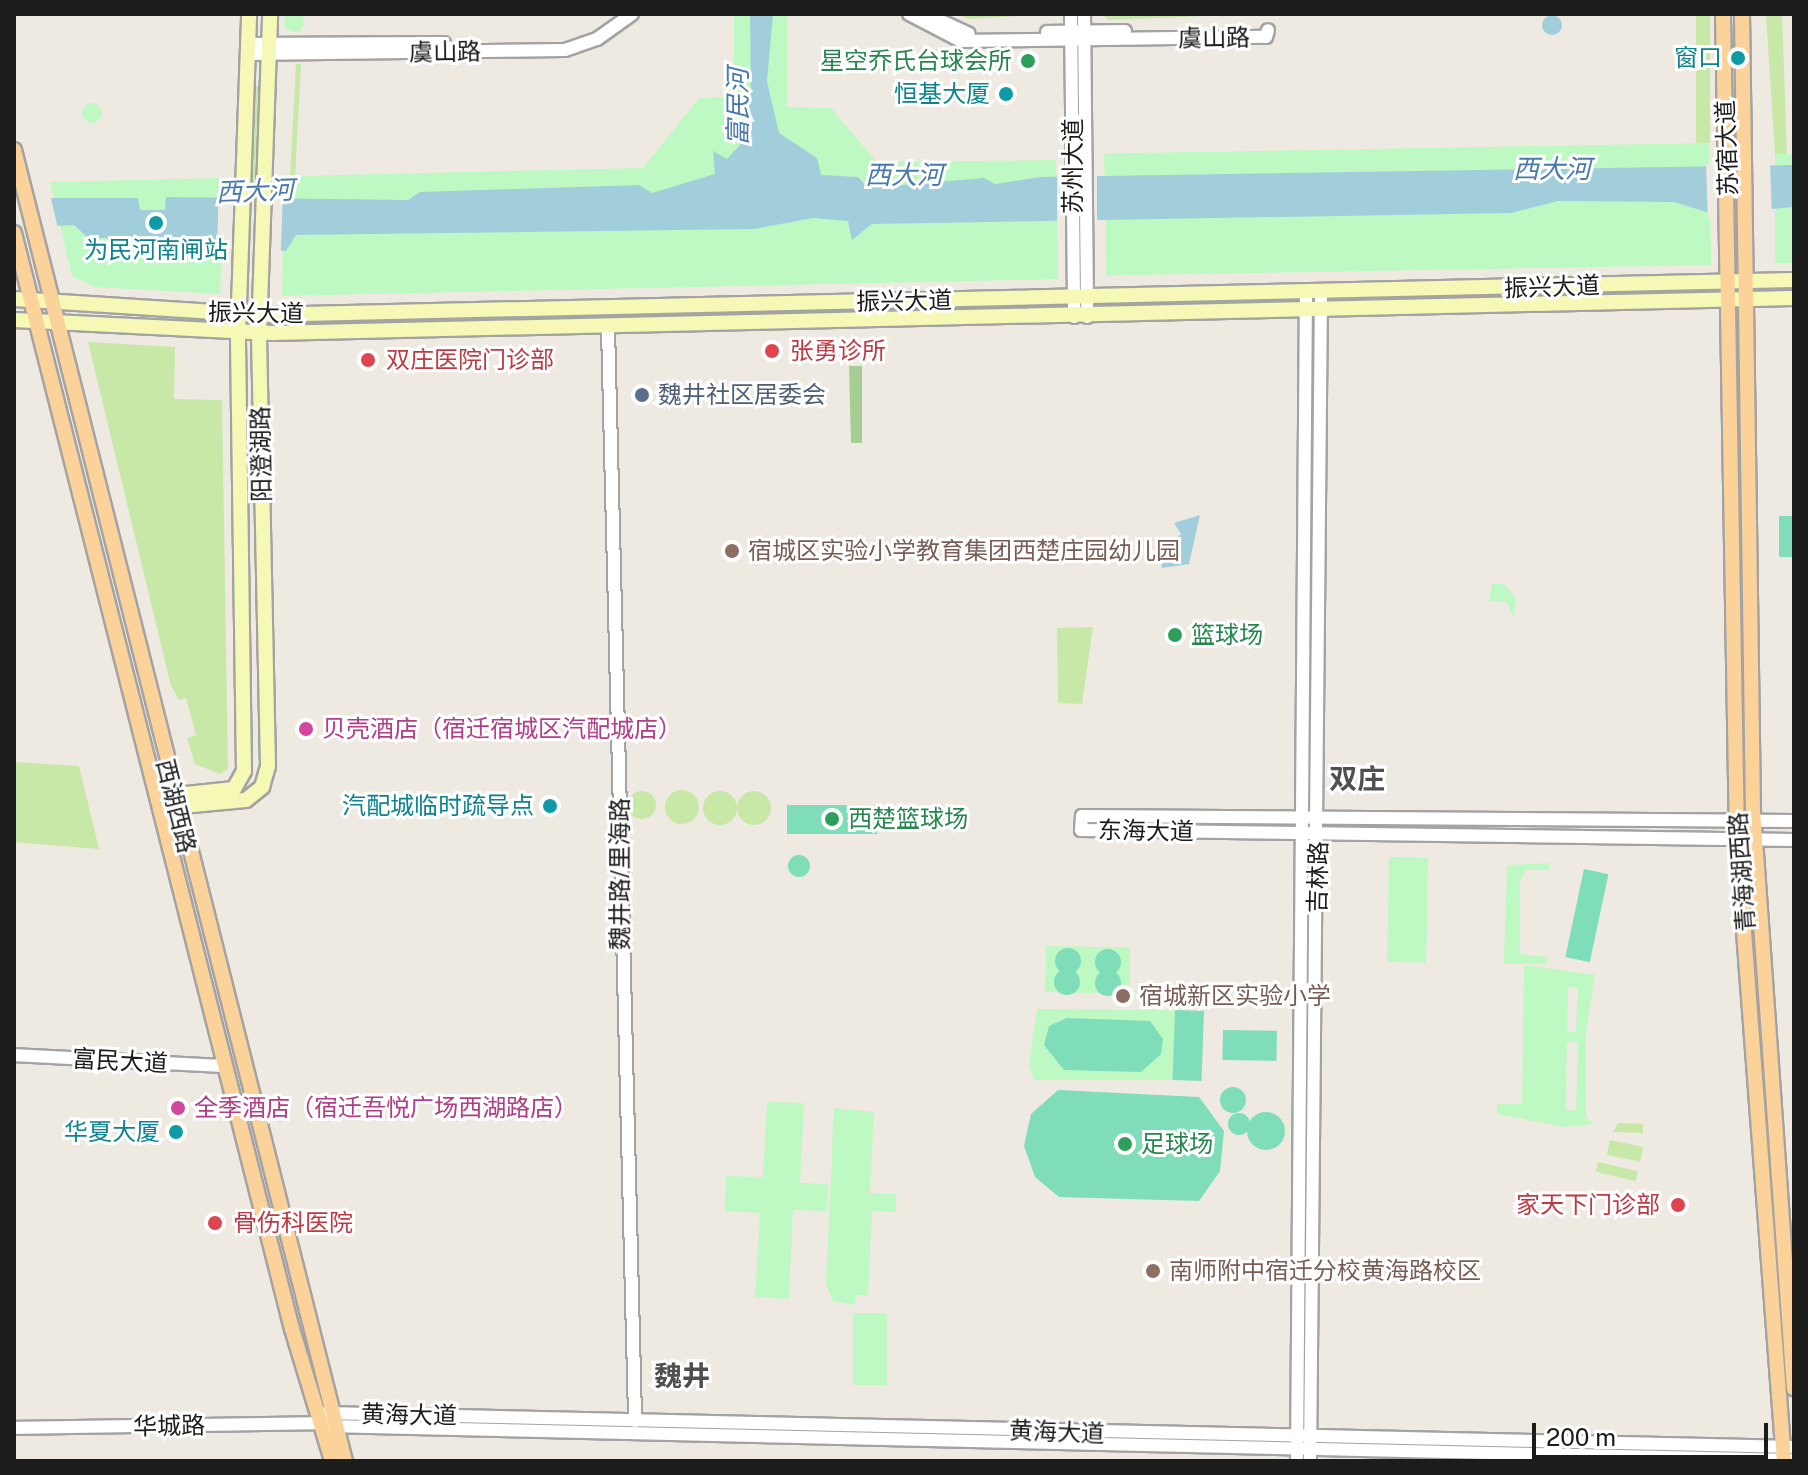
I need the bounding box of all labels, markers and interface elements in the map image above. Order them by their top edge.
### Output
street label: 虞山路 [1178,23,1250,53]
street label: 虞山路 [409,37,481,67]
place label: 窗口 [1674,44,1722,72]
place label: 星空乔氏台球会所 [820,47,1012,75]
marker: 窗口 [1729,49,1747,67]
marker: 星空乔氏台球会所 [1019,52,1037,70]
water label: 富民河 [722,68,754,146]
place label: 恒基大厦 [894,80,990,108]
marker: 恒基大厦 [997,85,1015,103]
street label: 苏宿大道 [1711,100,1743,196]
street label: 苏州大道 [1059,118,1087,214]
water label: 西大河 [1513,153,1591,185]
water label: 西大河 [865,159,943,191]
water label: 西大河 [215,174,295,208]
marker: 为民河南闸站 [147,214,165,232]
place label: 为民河南闸站 [84,236,228,264]
street label: 振兴大道 [1504,271,1600,303]
street label: 振兴大道 [856,286,952,316]
street label: 振兴大道 [208,298,304,328]
place label: 张勇诊所 [790,337,886,365]
marker: 张勇诊所 [761,340,783,362]
place label: 双庄医院门诊部 [386,346,554,374]
marker: 双庄医院门诊部 [357,349,379,371]
place label: 魏井社区居委会 [658,381,826,409]
marker: 魏井社区居委会 [633,386,651,404]
street label: 阳澄湖路 [246,406,276,502]
place label: 宿城区实验小学教育集团西楚庄园幼儿园 [748,537,1180,565]
marker: 宿城区实验小学教育集团西楚庄园幼儿园 [723,542,741,560]
place label: 篮球场 [1191,621,1263,649]
marker: 篮球场 [1166,626,1184,644]
place label: 贝壳酒店（宿迁宿城区汽配城店） [322,715,682,743]
marker: 贝壳酒店（宿迁宿城区汽配城店） [297,720,315,738]
street label: 西湖西路 [150,756,202,856]
district label: 双庄 [1329,762,1385,796]
place label: 汽配城临时疏导点 [342,792,534,820]
marker: 汽配城临时疏导点 [541,797,559,815]
street label: 魏井路/里海路 [606,798,634,950]
place label: 西楚篮球场 [848,805,968,833]
marker: 西楚篮球场 [823,810,841,828]
street label: 青海湖西路 [1723,811,1761,933]
street label: 东海大道 [1098,816,1194,846]
street label: 吉林路 [1303,841,1333,913]
place label: 宿城新区实验小学 [1139,982,1331,1010]
marker: 宿城新区实验小学 [1114,987,1132,1005]
street label: 富民大道 [71,1044,169,1078]
place label: 全季酒店（宿迁吾悦广场西湖路店） [194,1094,578,1122]
marker: 全季酒店（宿迁吾悦广场西湖路店） [169,1099,187,1117]
place label: 华夏大厦 [64,1118,160,1146]
marker: 华夏大厦 [167,1123,185,1141]
place label: 足球场 [1141,1130,1213,1158]
marker: 足球场 [1116,1135,1134,1153]
place label: 家天下门诊部 [1516,1191,1660,1219]
marker: 家天下门诊部 [1667,1194,1689,1216]
place label: 骨伤科医院 [233,1209,353,1237]
marker: 骨伤科医院 [204,1212,226,1234]
place label: 南师附中宿迁分校黄海路校区 [1169,1257,1481,1285]
marker: 南师附中宿迁分校黄海路校区 [1144,1262,1162,1280]
district label: 魏井 [654,1359,710,1393]
street label: 黄海大道 [361,1400,457,1430]
scale bar [1536,1407,1772,1457]
street label: 华城路 [133,1411,205,1441]
street label: 黄海大道 [1009,1416,1105,1448]
text: 200 m [1546,1423,1616,1451]

